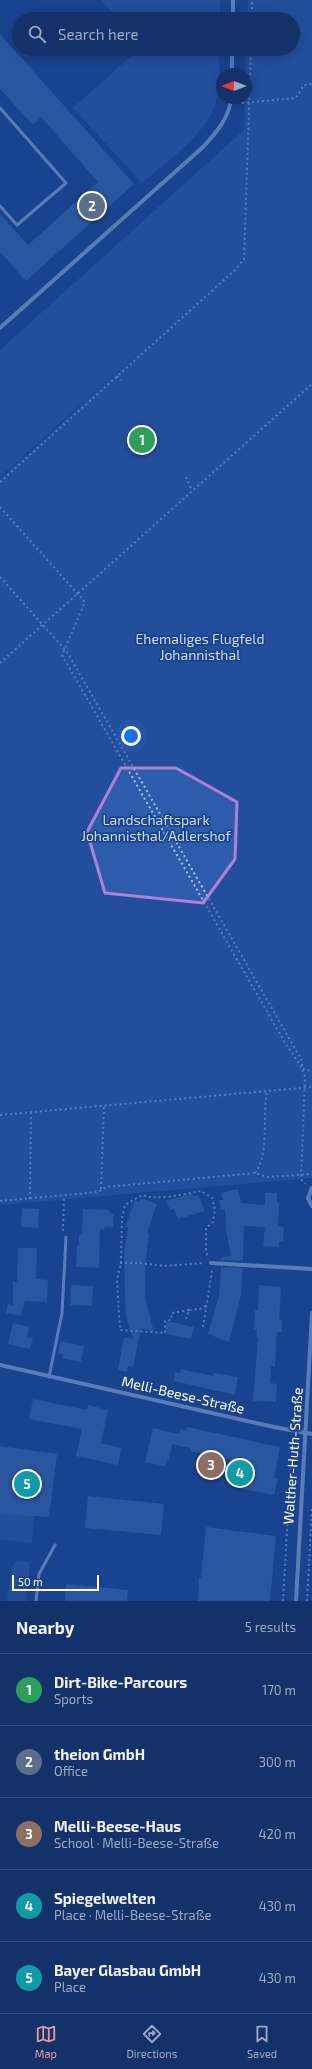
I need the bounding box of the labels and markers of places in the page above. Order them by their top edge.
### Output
pin: 2 [79,191,105,221]
pin: 1 [129,425,155,455]
pin: 3 [198,1450,224,1480]
pin: 4 [227,1458,253,1488]
pin: 5 [14,1469,40,1499]

